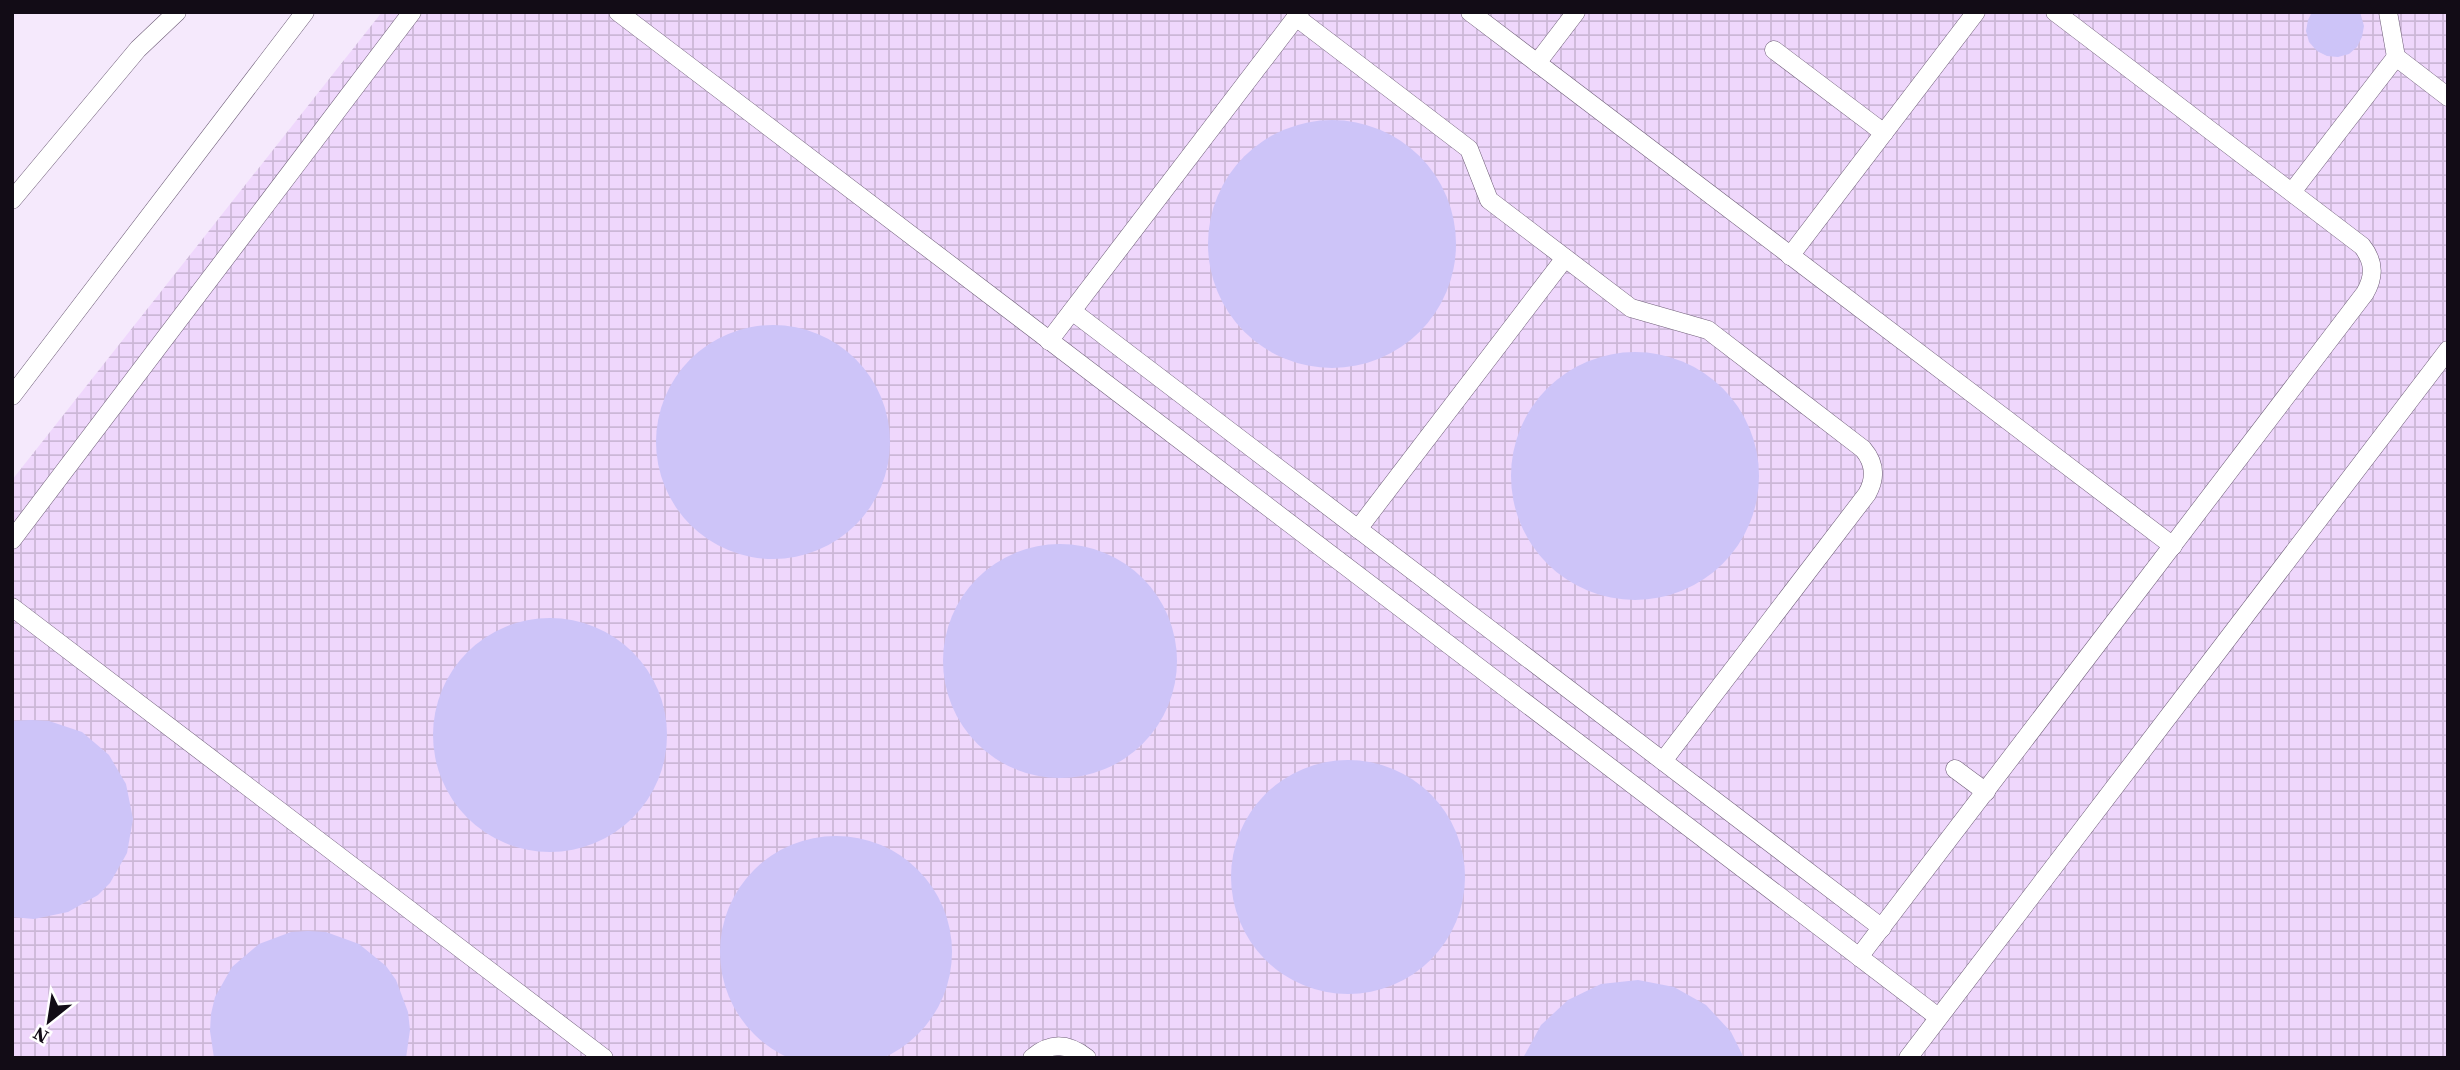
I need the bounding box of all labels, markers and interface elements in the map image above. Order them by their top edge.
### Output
north arrow [14,986,84,1056]
text: N [28,1021,53,1050]

